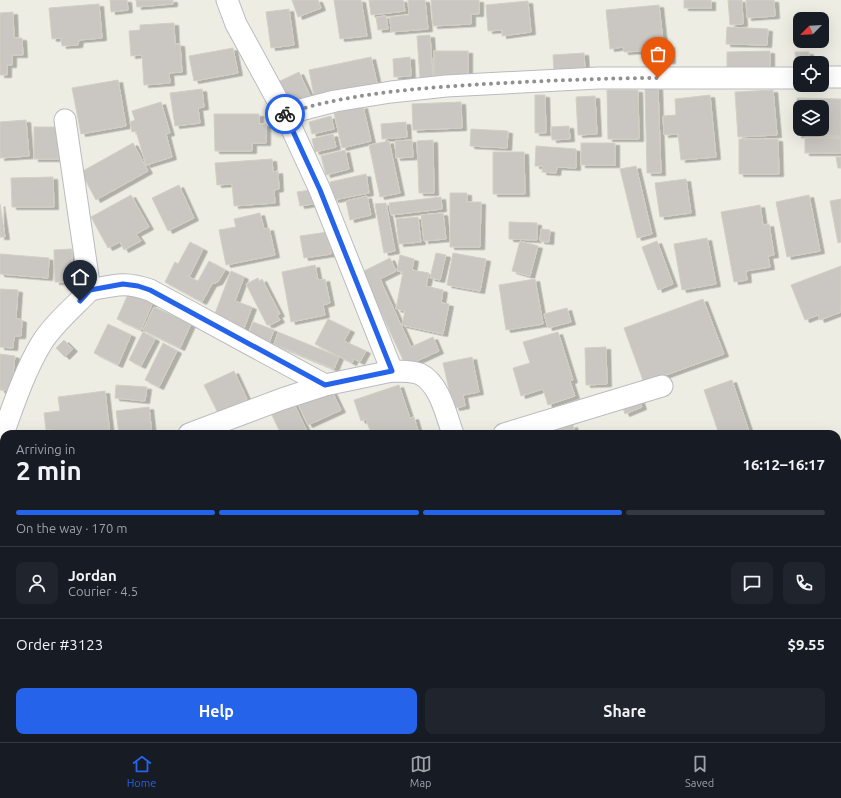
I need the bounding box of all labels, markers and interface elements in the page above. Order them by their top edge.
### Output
north arrow [793,12,829,48]
map controls [793,12,829,136]
pin [641,37,675,78]
icon: bag [647,43,669,65]
button: locate [793,56,829,92]
courier [265,94,305,134]
button: layers [793,100,829,136]
icon: bike [274,103,296,125]
pin [63,260,97,301]
icon: home [69,266,91,288]
text: Arriving in [16,442,75,456]
text: 2 min [16,456,82,485]
text: 16:12–16:17 [742,456,825,473]
text: On the way · 170 m [16,521,128,535]
button: person [16,562,58,604]
button: chat [731,562,773,604]
button: phone [783,562,825,604]
text: Jordan [68,567,117,584]
text: Courier · 4.5 [68,584,138,598]
text: Order #3123 [16,636,103,653]
text: $9.55 [787,636,825,653]
button: Help [16,688,417,734]
button: Share [425,688,825,734]
tab: Home [127,753,156,789]
tab: Map [410,753,432,789]
tab: Saved [685,753,714,789]

